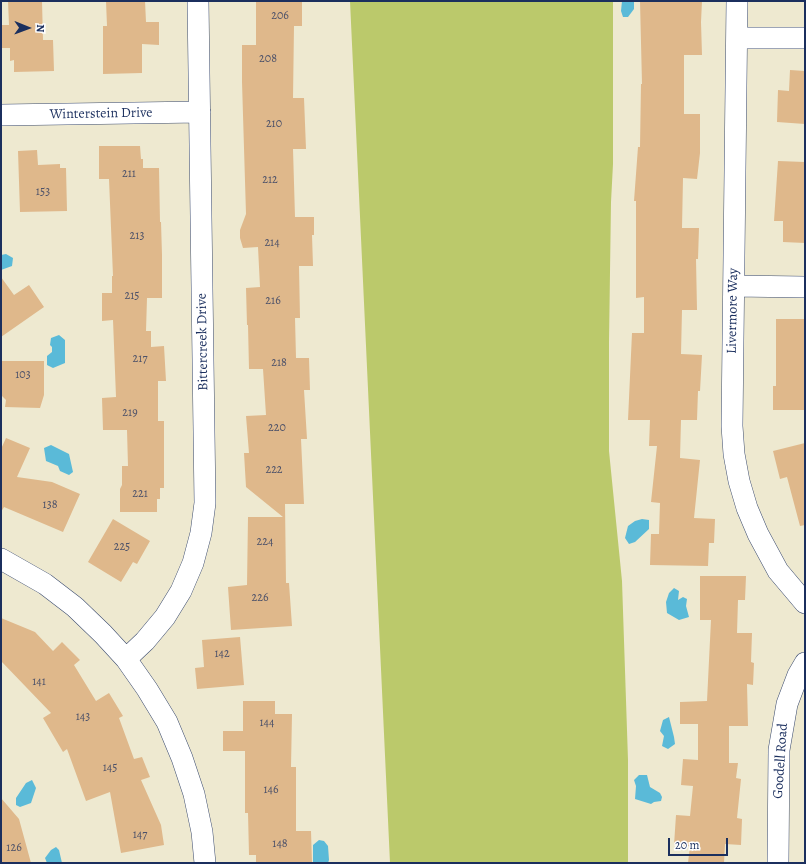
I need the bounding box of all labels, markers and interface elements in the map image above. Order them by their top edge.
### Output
north arrow [8,8,48,48]
house number: 206 [271,9,289,23]
text: N [33,24,48,32]
house number: 208 [259,52,277,66]
street label: Winterstein Drive [50,105,152,123]
house number: 210 [266,117,282,131]
house number: 211 [122,167,136,181]
house number: 212 [262,173,278,187]
house number: 153 [36,185,50,199]
house number: 213 [130,229,144,243]
house number: 214 [264,236,280,250]
street label: Livermore Way [724,268,742,354]
house number: 215 [125,289,139,303]
street label: Bittercreek Drive [194,293,212,391]
house number: 216 [265,294,281,308]
house number: 217 [133,352,147,366]
house number: 218 [271,356,287,370]
house number: 103 [15,368,31,382]
house number: 219 [122,406,138,420]
house number: 220 [268,421,286,435]
house number: 222 [265,463,283,477]
house number: 221 [132,487,148,501]
house number: 138 [43,498,57,512]
house number: 224 [257,535,273,549]
house number: 225 [114,540,130,554]
house number: 226 [252,591,268,605]
house number: 142 [214,647,230,661]
house number: 141 [32,675,46,689]
house number: 143 [76,710,90,724]
house number: 144 [260,716,274,730]
street label: Goodell Road [770,723,792,799]
house number: 145 [103,761,117,775]
house number: 146 [263,783,279,797]
house number: 147 [133,828,147,842]
scale bar [670,830,730,856]
house number: 148 [272,837,288,851]
text: 20 m [675,837,699,853]
house number: 126 [6,841,22,855]

